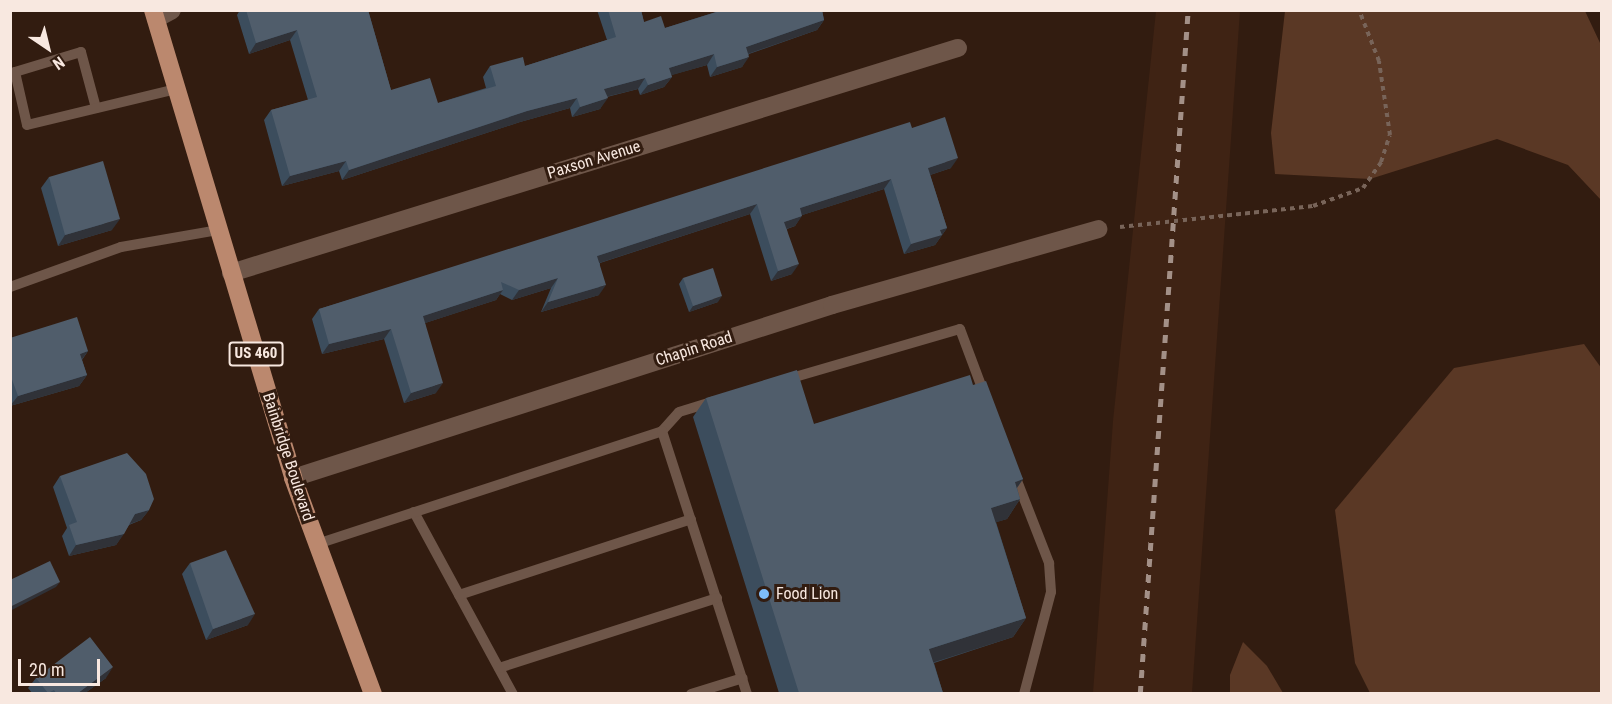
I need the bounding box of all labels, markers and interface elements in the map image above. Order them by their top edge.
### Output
north arrow [18,18,78,78]
text: N [49,53,68,74]
street label: Paxson Avenue [545,137,643,183]
street label: Chapin Road [653,328,735,370]
road number: US 460 [228,342,284,366]
street label: Bainbridge Boulevard [258,390,318,524]
place label: Food Lion [776,584,838,604]
marker: Food Lion [757,587,771,601]
scale bar [21,647,104,685]
text: 20 m [29,659,64,680]

